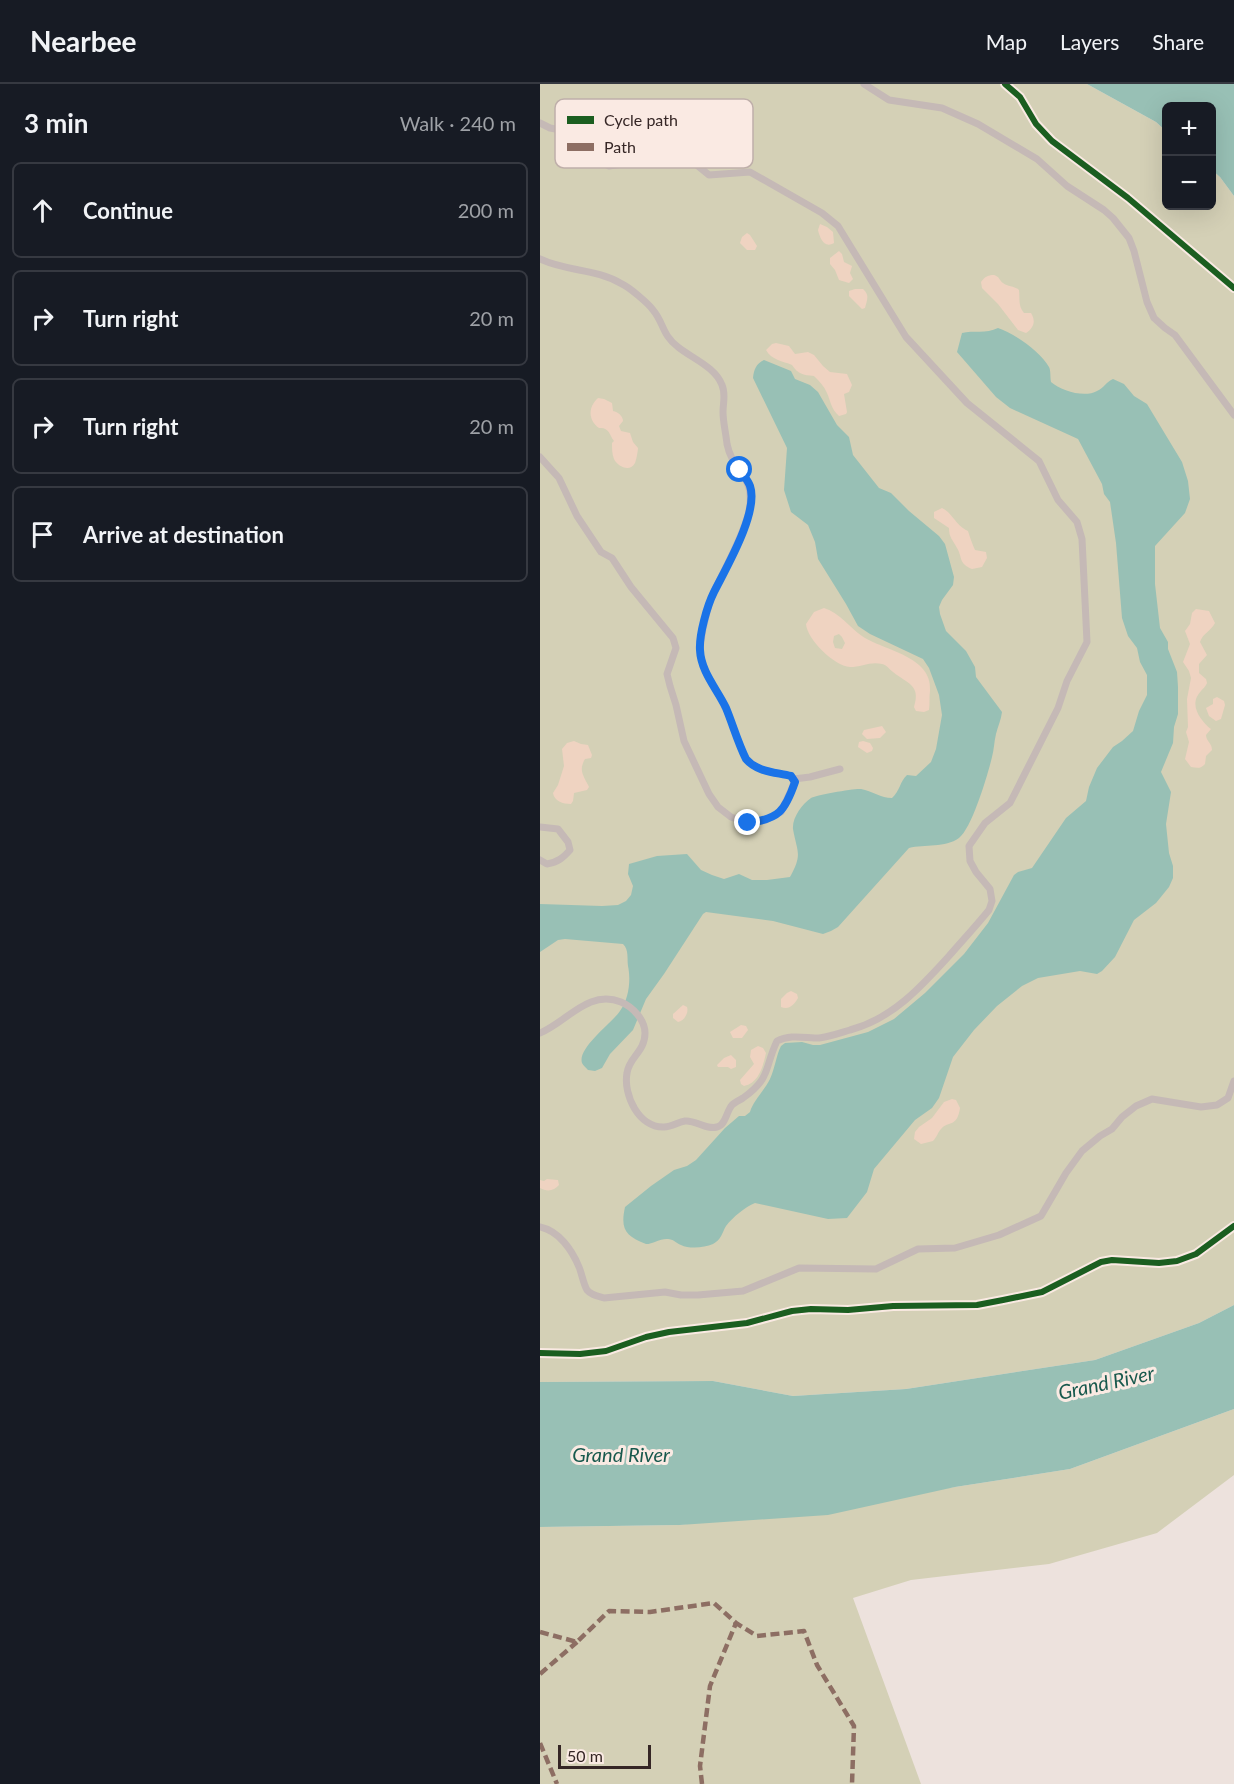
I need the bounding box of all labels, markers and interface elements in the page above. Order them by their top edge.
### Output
text: Nearbee [30,24,137,58]
text: Map [986,29,1027,54]
text: Layers [1060,29,1119,54]
text: Share [1152,29,1204,54]
legend [555,99,753,168]
map controls [1162,102,1216,210]
button: + [1162,102,1216,156]
text: 3 min [24,107,88,139]
text: Cycle path [604,110,678,129]
text: Walk · 240 m [400,111,516,135]
text: Path [604,137,636,156]
button: − [1162,156,1216,210]
icon: ahead [26,194,59,227]
text: Continue [83,197,173,224]
text: 200 m [458,198,514,222]
icon: right [26,302,59,335]
text: Turn right [83,305,178,332]
text: 20 m [469,306,514,330]
icon: right [26,410,59,443]
text: Turn right [83,413,178,440]
text: 20 m [469,414,514,438]
route start [726,456,752,482]
icon: arrive [26,518,59,551]
text: Arrive at destination [83,521,284,548]
route end [734,809,760,835]
water label: Grand River [1056,1360,1157,1404]
water label: Grand River [572,1442,671,1466]
scale bar [558,1742,651,1770]
text: 50 m [567,1746,603,1765]

